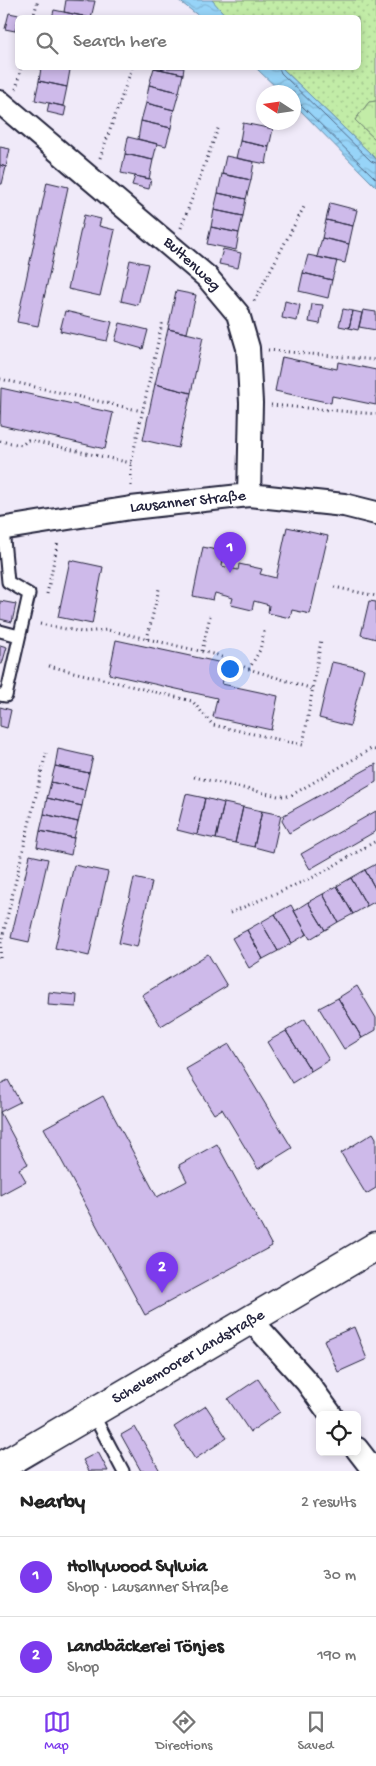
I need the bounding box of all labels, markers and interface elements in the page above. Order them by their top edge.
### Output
search box [15,15,361,70]
icon: search [33,29,61,57]
text: Search here [73,31,167,54]
north arrow [256,85,301,130]
street label: Bultenweg [158,233,224,296]
street label: Lausanner Straße [129,487,248,519]
pin: 1 [214,532,246,573]
your location [217,656,243,682]
pin: 2 [146,1252,178,1293]
street label: Schevemoorer Landstraße [109,1306,269,1409]
map controls [316,1411,361,1456]
button: locate [316,1411,361,1456]
text: Nearby [20,1491,85,1516]
text: 2 results [301,1494,356,1513]
text: Hollywood Sylwia [67,1556,207,1579]
text: 1 [33,1567,39,1586]
text: 30 m [323,1567,356,1586]
text: Shop · Lausanner Straße [67,1579,228,1598]
text: Landbäckerei Tönjes [67,1636,224,1659]
text: 2 [32,1647,40,1666]
text: 190 m [317,1647,356,1666]
text: Shop [67,1659,99,1678]
tab: Map [43,1708,71,1755]
tab: Directions [156,1708,213,1755]
tab: Saved [298,1708,333,1755]

